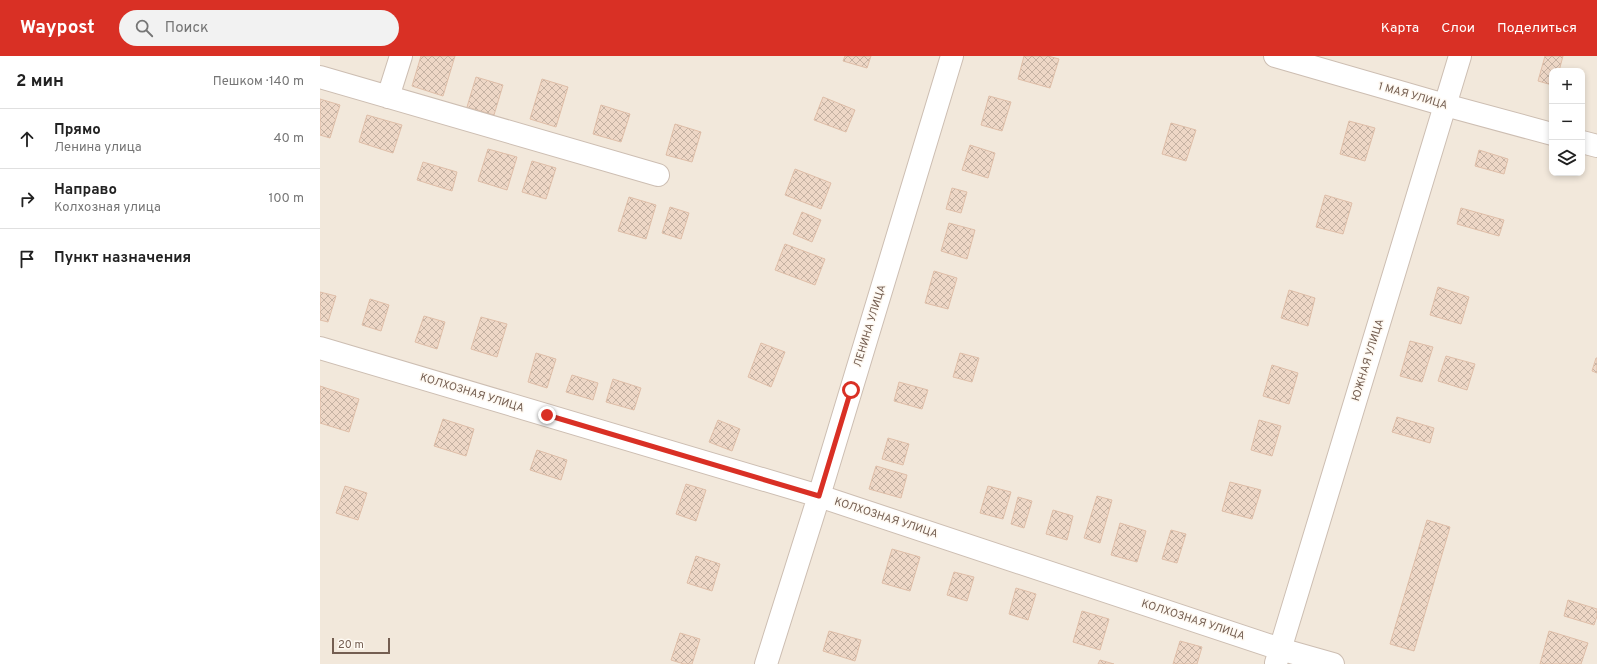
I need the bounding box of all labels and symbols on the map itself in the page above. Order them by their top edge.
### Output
street label: 1 МАЯ УЛИЦА [1377,79,1449,113]
street label: ЛЕНИНА УЛИЦА [851,283,889,369]
street label: ЮЖНАЯ УЛИЦА [1349,317,1387,403]
street label: КОЛХОЗНАЯ УЛИЦА [418,370,526,416]
route start [842,381,860,399]
route end [538,406,556,424]
street label: КОЛХОЗНАЯ УЛИЦА [832,495,940,541]
street label: КОЛХОЗНАЯ УЛИЦА [1139,597,1247,643]
scale bar [332,636,390,655]

